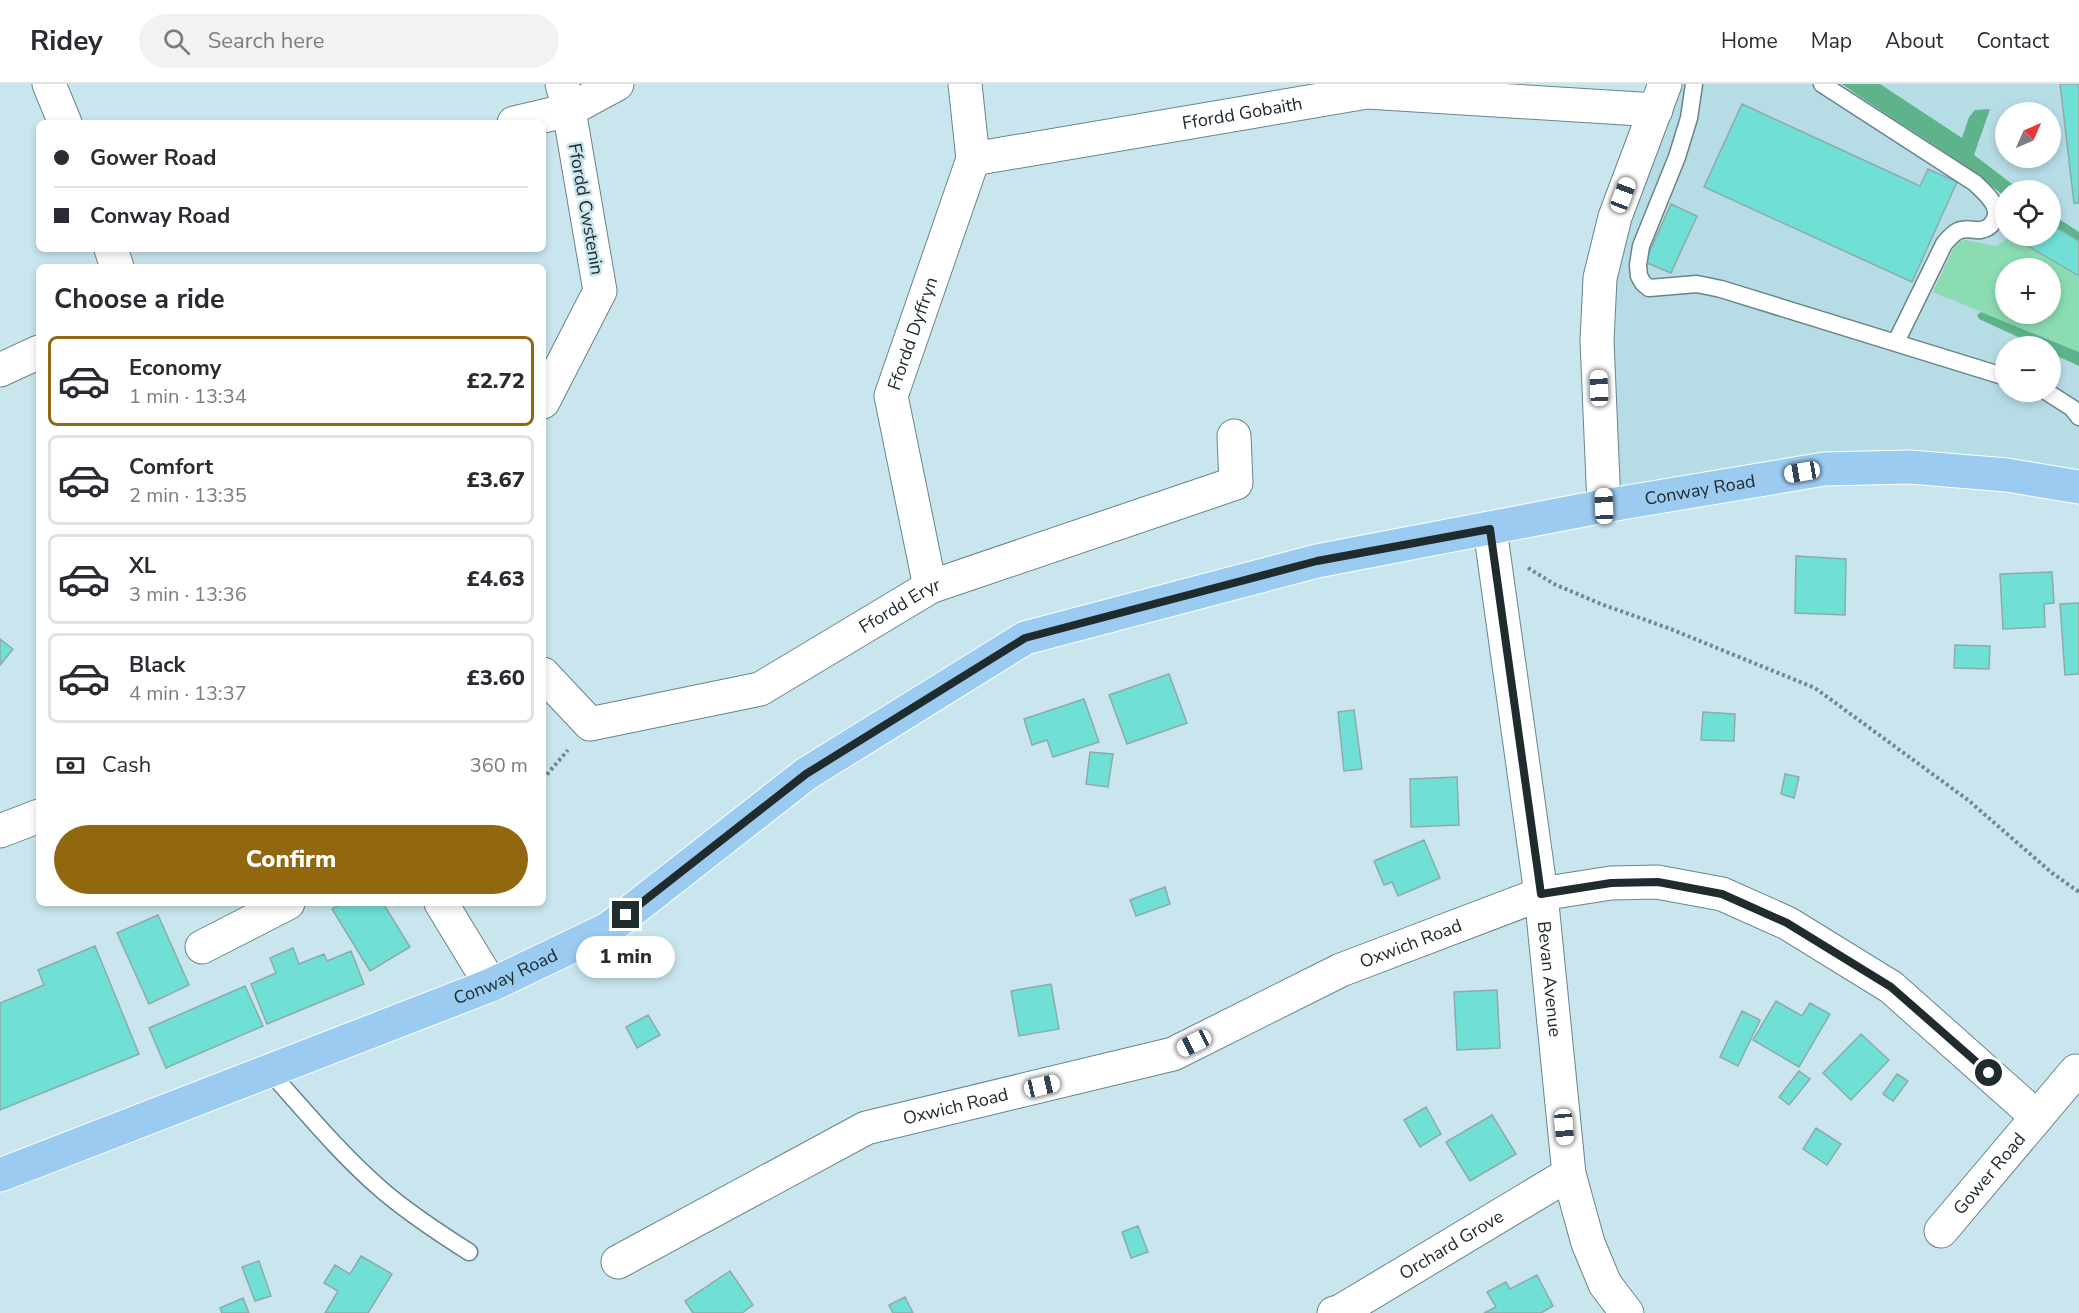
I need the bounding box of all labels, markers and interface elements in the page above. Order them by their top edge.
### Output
search box [139,14,559,68]
text: Ridey [30,22,103,60]
icon: search [160,25,193,58]
text: Search here [208,26,324,56]
text: Home [1721,27,1778,55]
text: Map [1811,27,1852,55]
text: About [1885,27,1943,55]
text: Contact [1976,27,2049,55]
street label: Ffordd Gobaith [1180,91,1304,135]
north arrow [1995,102,2061,168]
map controls [1995,102,2061,402]
street label: Ffordd Cwstenin [563,141,609,277]
text: Gower Road [90,143,216,173]
car [1608,175,1638,215]
button: locate [1995,180,2061,246]
text: Conway Road [90,201,230,231]
button: + [1995,258,2061,324]
street label: Ffordd Dyffryn [882,274,943,394]
text: Choose a ride [54,281,225,318]
button: − [1995,336,2061,402]
text: Economy [129,353,221,383]
icon: car [57,354,111,408]
text: £2.72 [466,366,525,396]
car [1589,370,1609,406]
text: 1 min · 13:34 [129,383,247,410]
text: Comfort [129,452,213,482]
icon: car [57,453,111,507]
car [1783,460,1821,484]
text: £3.67 [466,465,525,495]
street label: Conway Road [1643,469,1757,511]
text: 2 min · 13:35 [129,482,247,509]
car [1594,488,1614,524]
text: XL [129,551,156,581]
icon: car [57,552,111,606]
text: £4.63 [466,564,525,594]
street label: Ffordd Eryr [854,572,944,639]
text: 3 min · 13:36 [129,581,247,608]
text: Black [129,650,185,680]
icon: car [57,651,111,705]
text: £3.60 [466,663,525,693]
text: 4 min · 13:37 [129,680,247,707]
icon: cash [54,749,87,782]
text: Cash [102,750,151,780]
text: 360 m [470,752,528,779]
button: Confirm [54,825,528,894]
route end [612,901,639,928]
street label: Oxwich Road [1356,913,1465,974]
street label: Bevan Avenue [1532,920,1567,1038]
callout: 1 min [576,936,676,978]
street label: Conway Road [450,943,562,1010]
text: 1 min [599,943,652,970]
car [1174,1027,1214,1059]
route start [1975,1059,2002,1086]
car [1022,1073,1062,1099]
street label: Oxwich Road [900,1082,1011,1131]
car [1553,1108,1575,1146]
street label: Gower Road [1948,1128,2031,1220]
street label: Orchard Grove [1395,1204,1508,1285]

